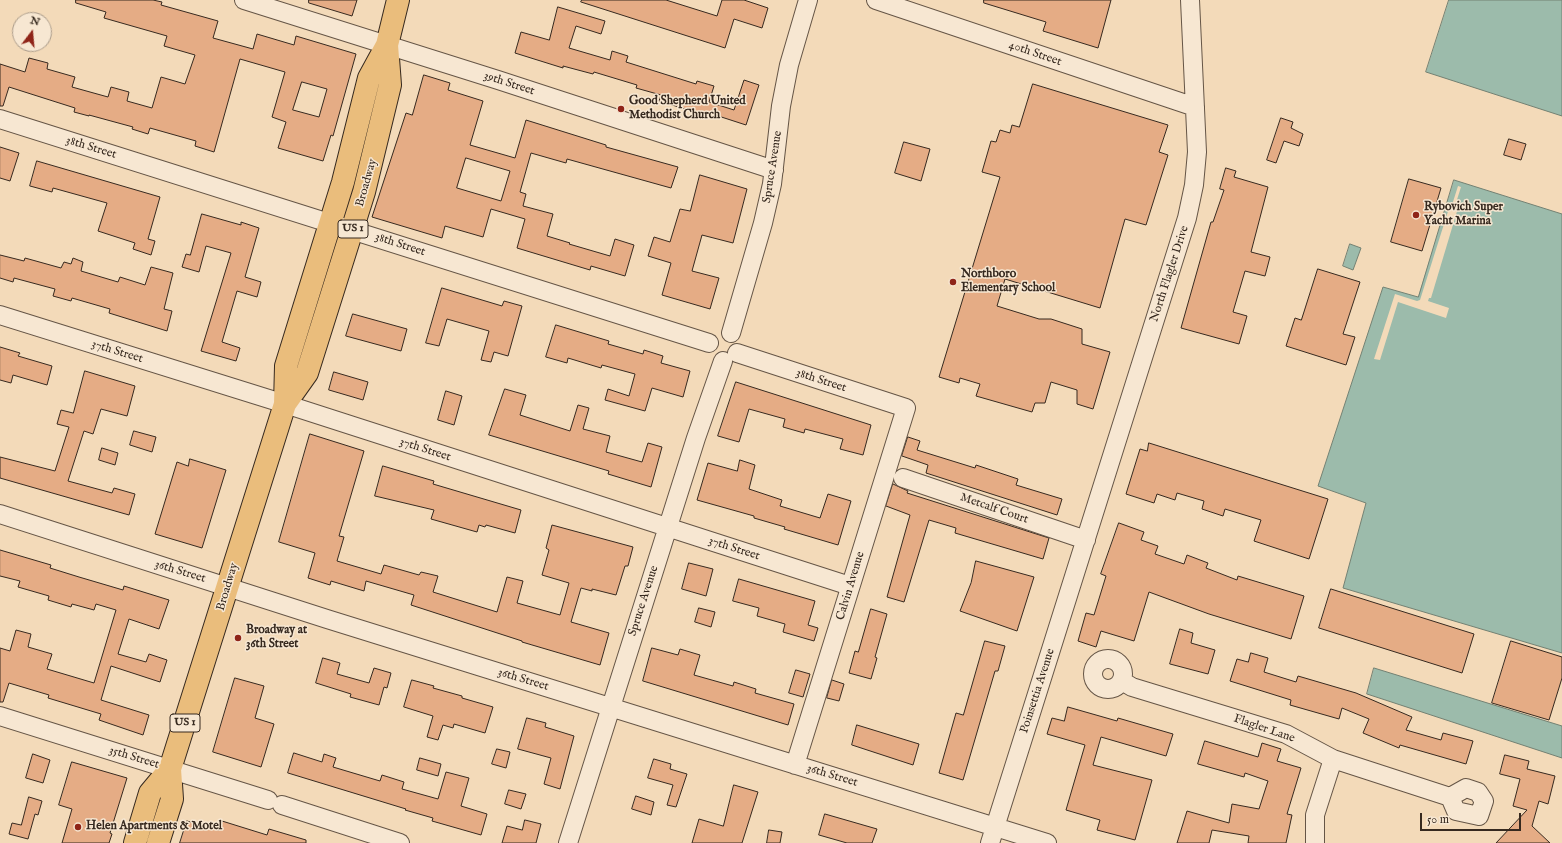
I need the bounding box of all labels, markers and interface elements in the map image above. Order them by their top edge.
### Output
north arrow [12,12,52,52]
text: N [29,13,42,29]
street label: 40th Street [1007,38,1063,70]
street label: 39th Street [482,69,536,99]
place label: Good Shepherd United Methodist Church [629,95,746,123]
marker: Good Shepherd United Methodist Church [616,104,626,114]
street label: Spruce Avenue [760,130,786,204]
street label: 38th Street [64,133,118,163]
street label: Broadway [353,157,381,209]
place label: Rybovich Super Yacht Marina [1424,201,1503,229]
marker: Rybovich Super Yacht Marina [1411,210,1421,220]
road number: US 1 [338,220,368,238]
street label: North Flagler Drive [1148,224,1192,324]
street label: 38th Street [373,230,427,260]
place label: Northboro Elementary School [961,268,1055,296]
marker: Northboro Elementary School [948,277,958,287]
street label: 37th Street [90,337,144,367]
street label: 38th Street [794,366,848,396]
street label: 37th Street [398,435,452,465]
street label: Metcalf Court [958,491,1030,527]
street label: 37th Street [707,534,761,564]
street label: Calvin Avenue [834,550,868,622]
street label: 36th Street [153,557,207,587]
street label: Broadway [214,561,242,613]
street label: Spruce Avenue [626,564,662,638]
place label: Broadway at 36th Street [246,624,307,652]
marker: Broadway at 36th Street [233,633,243,643]
street label: Poinsettia Avenue [1017,647,1059,735]
street label: 36th Street [496,665,550,695]
street label: Flagler Lane [1231,712,1297,746]
road number: US 1 [170,714,200,732]
street label: 35th Street [107,744,161,772]
street label: 36th Street [805,761,859,791]
scale bar [1422,805,1523,831]
text: 50 m [1427,812,1449,827]
place label: Helen Apartments & Motel [86,820,222,834]
marker: Helen Apartments & Motel [73,822,83,832]

